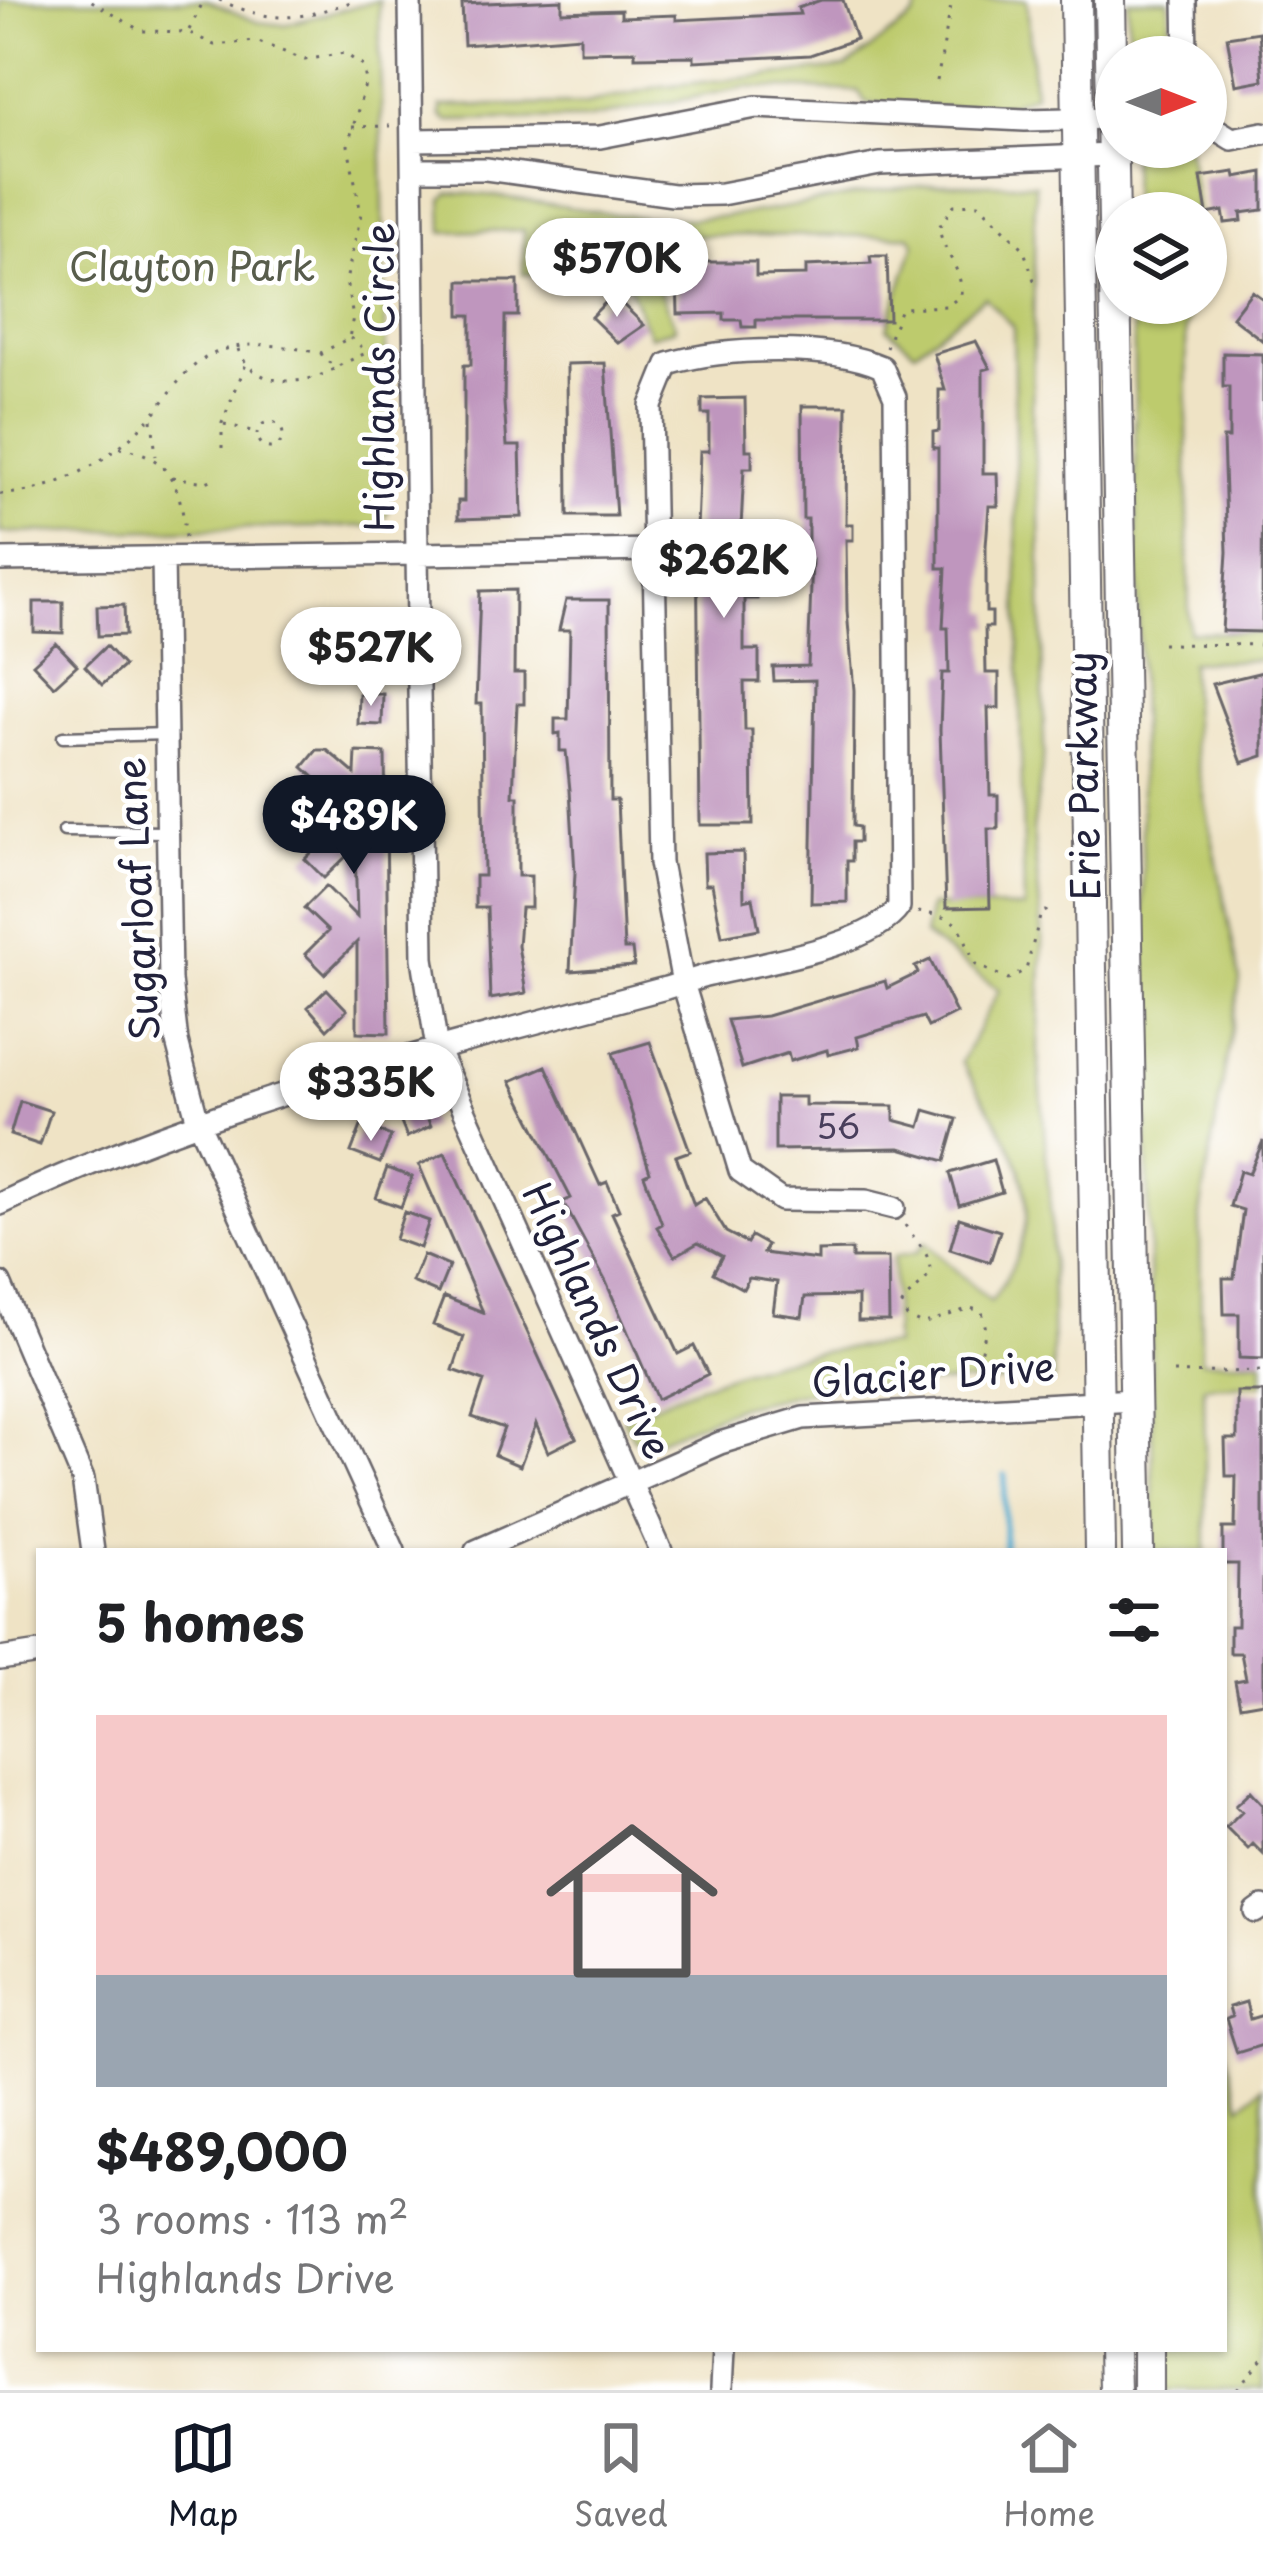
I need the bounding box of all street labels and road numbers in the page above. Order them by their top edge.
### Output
street label: Highlands Circle [348,222,407,532]
street label: Erie Parkway [1050,651,1113,901]
street label: Sugarloaf Lane [99,756,172,1042]
street label: Highlands Drive [509,1172,689,1468]
street label: Glacier Drive [809,1335,1056,1410]

